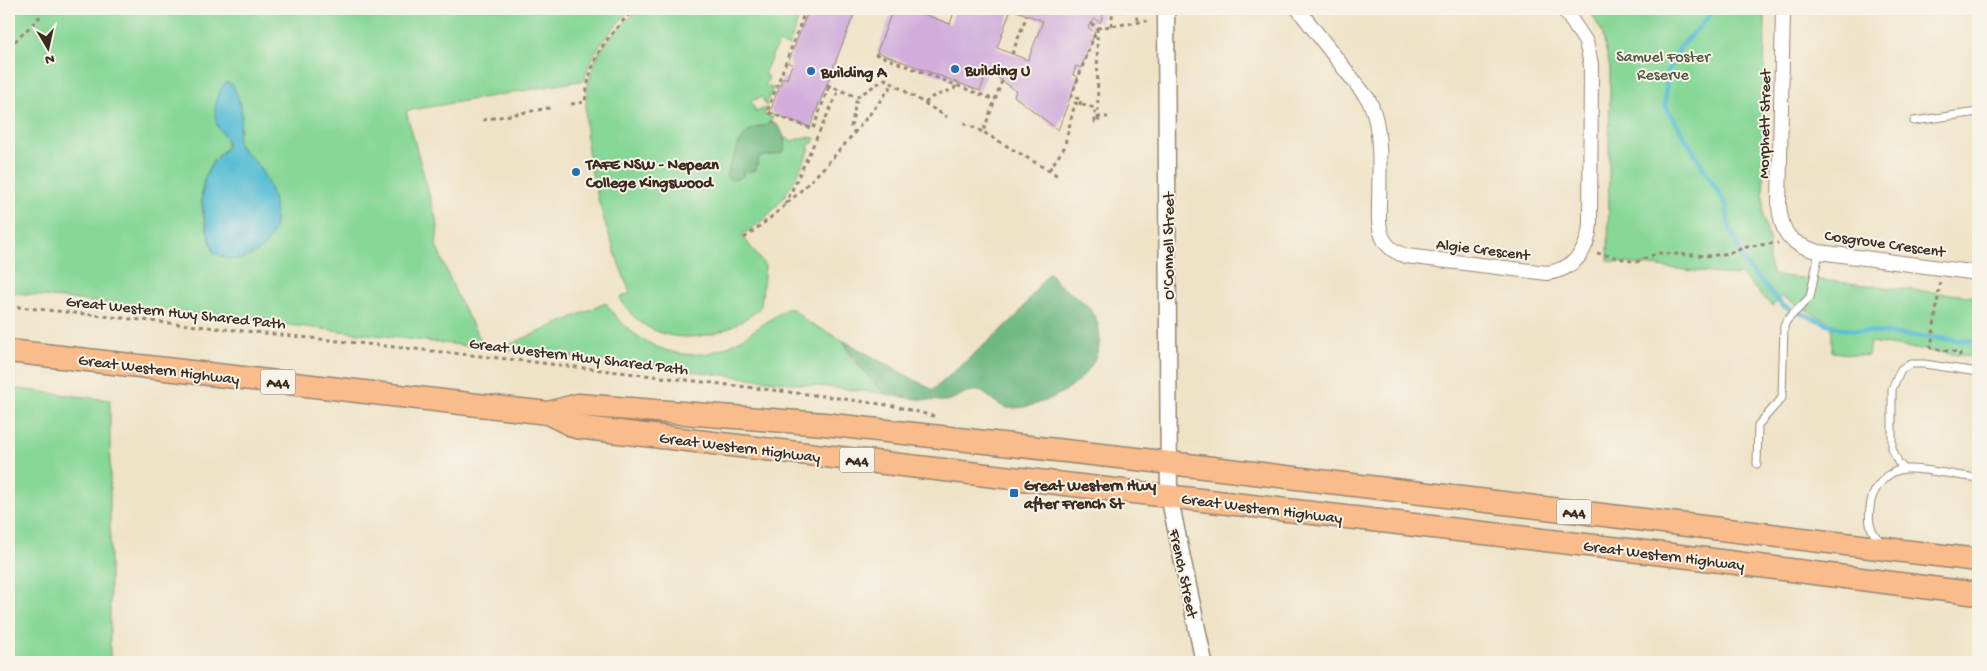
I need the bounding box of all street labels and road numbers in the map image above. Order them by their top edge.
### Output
street label: Morphett Street [1756,68,1777,179]
street label: O'Connell Street [1161,191,1180,300]
street label: Cosgrove Crescent [1823,228,1947,264]
street label: Algie Crescent [1435,236,1532,267]
street label: Great Western Hwy Shared Path [65,293,287,336]
street label: Great Western Hwy Shared Path [468,336,690,381]
street label: Great Western Highway [77,352,240,391]
road number: A44 [260,370,296,394]
street label: Great Western Highway [658,430,821,469]
road number: A44 [840,448,874,472]
street label: Great Western Highway [1180,491,1343,530]
road number: A44 [1556,500,1592,524]
street label: French Street [1163,527,1201,621]
street label: Great Western Highway [1582,538,1745,577]

